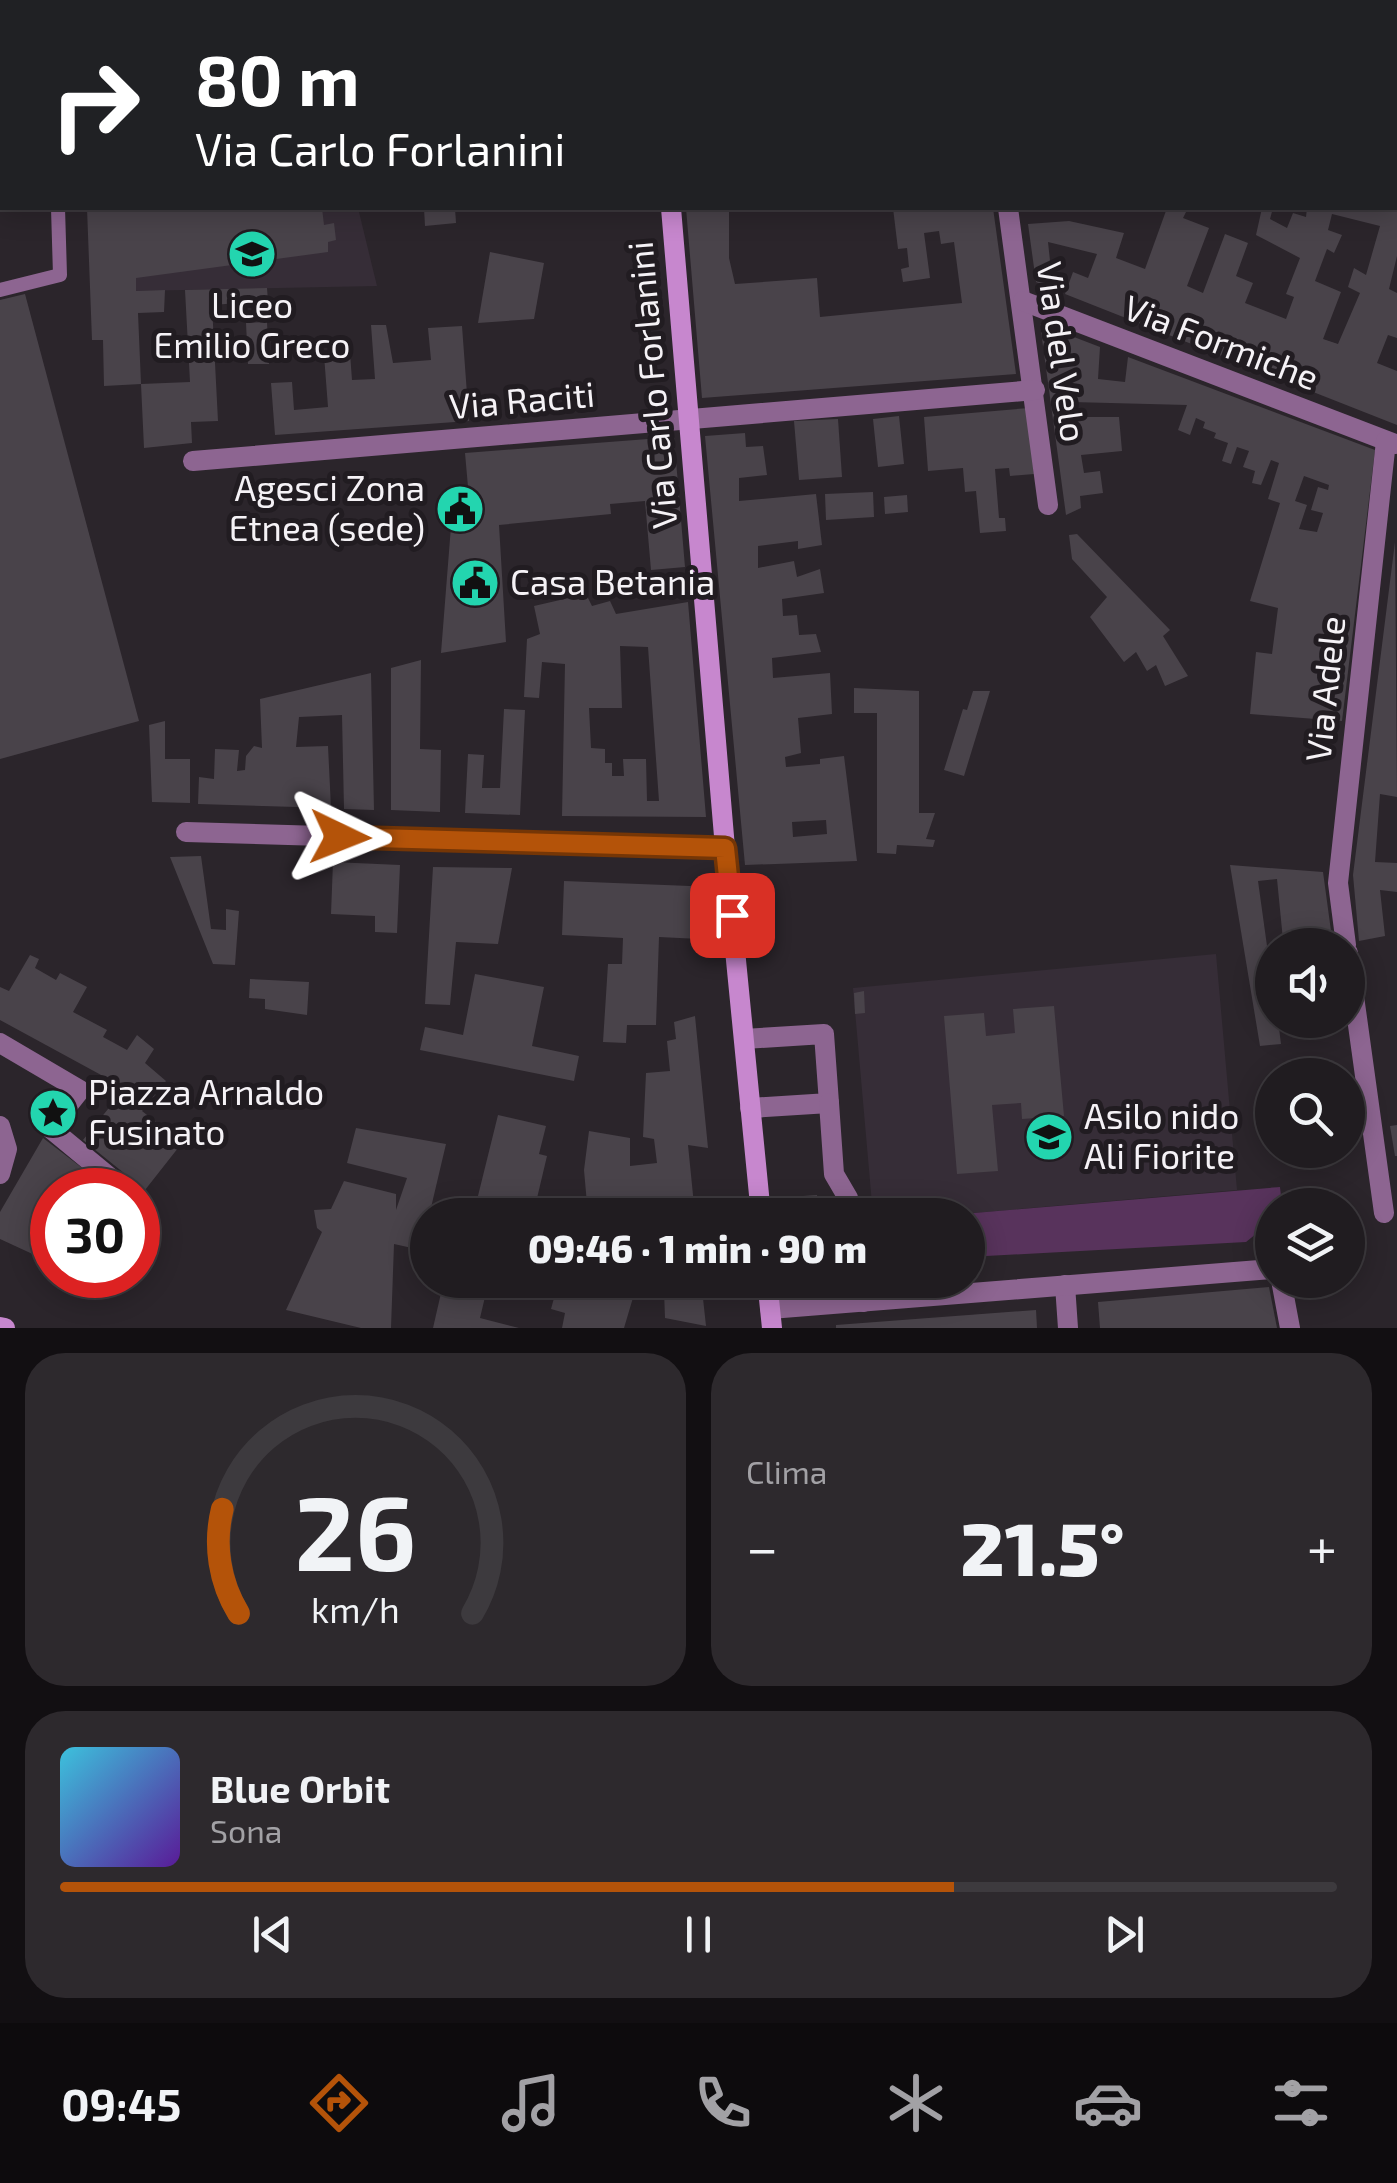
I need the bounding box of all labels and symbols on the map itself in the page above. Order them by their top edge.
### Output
school or university icon: Liceo Emilio Greco [226,228,278,280]
street label: Via Carlo Forlanini [618,240,684,531]
street label: Via del Velo [1030,259,1096,444]
place label: Liceo Emilio Greco [154,283,350,365]
street label: Via Formiche [1119,285,1325,397]
street label: Via Raciti [447,372,596,426]
place label: Agesci Zona Etnea (sede) [229,466,425,548]
public building icon: Agesci Zona Etnea (sede) [434,483,486,535]
public building icon: Casa Betania [449,557,501,609]
place label: Casa Betania [510,560,715,602]
street label: Via Adele [1295,614,1353,764]
position arrow [288,785,392,889]
pin [690,873,775,958]
place label: Piazza Arnaldo Fusinato [88,1070,324,1152]
place icon: Piazza Arnaldo Fusinato [27,1087,79,1139]
place label: Asilo nido Ali Fiorite [1084,1094,1239,1176]
school or university icon: Asilo nido Ali Fiorite [1023,1111,1075,1163]
speed limit sign: 30 [30,1168,160,1298]

